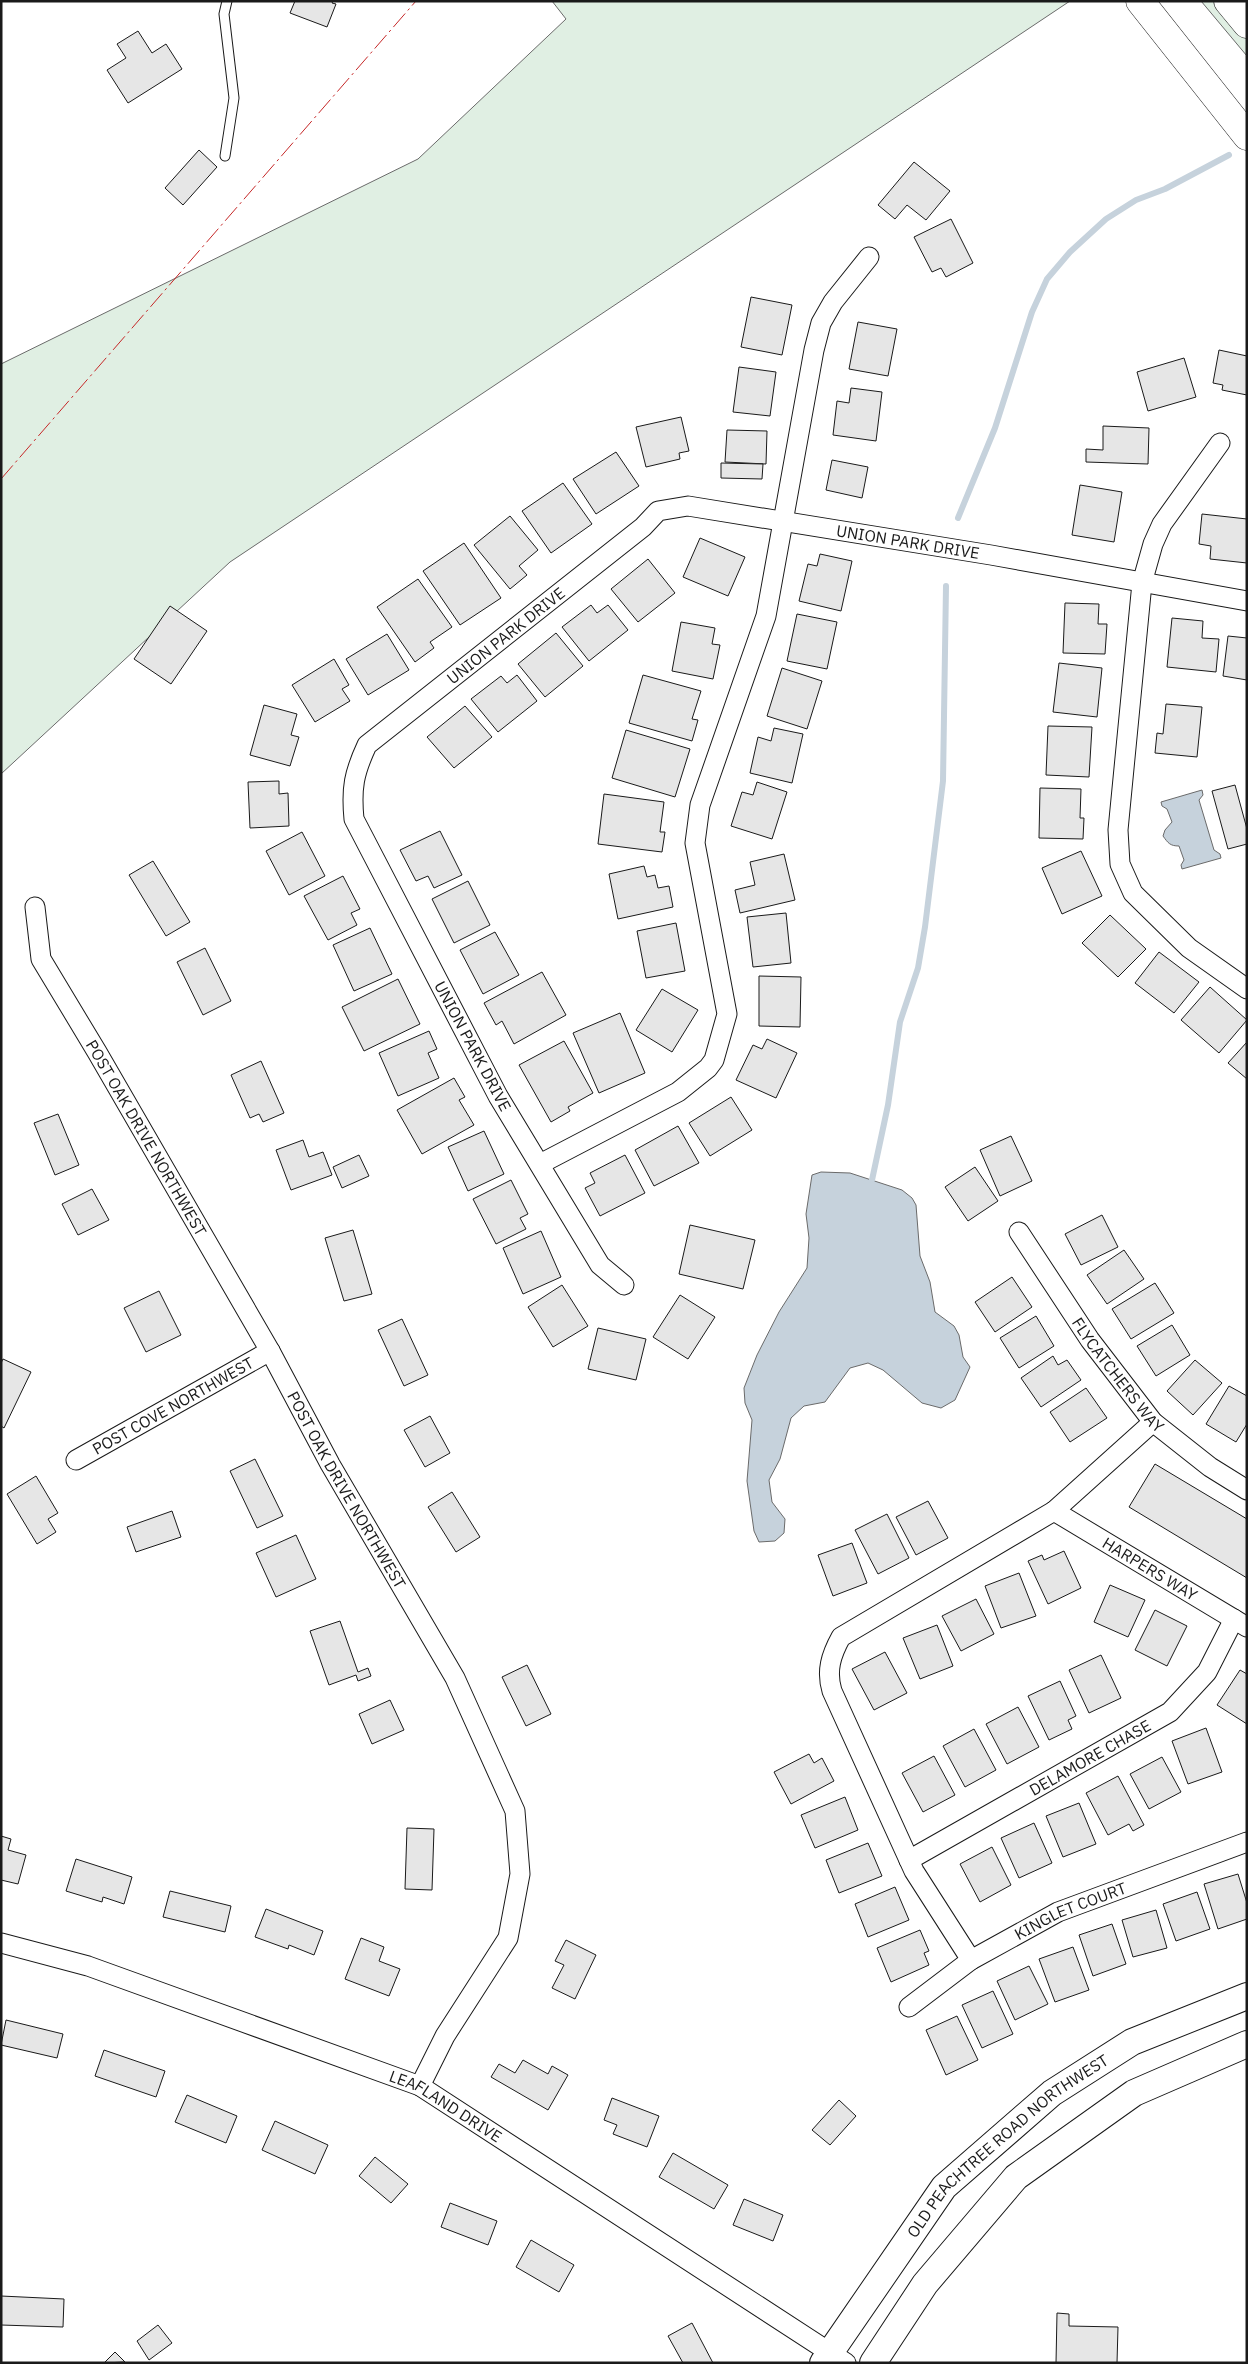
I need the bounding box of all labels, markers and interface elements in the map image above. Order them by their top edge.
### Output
street label: UNION PARK DRIVE [835,520,981,563]
street label: UNION PARK DRIVE [443,583,569,688]
street label: UNION PARK DRIVE [430,977,516,1115]
street label: POST OAK DRIVE NORTHWEST [82,1036,211,1239]
street label: FLYCATCHERS WAY [1068,1313,1168,1437]
street label: POST COVE NORTHWEST [89,1352,257,1459]
street label: POST OAK DRIVE NORTHWEST [283,1388,410,1592]
street label: HARPERS WAY [1099,1532,1202,1605]
street label: DELAMORE CHASE [1026,1715,1154,1800]
street label: KINGLET COURT [1011,1878,1129,1944]
street label: OLD PEACHTREE ROAD NORTHWEST [902,2050,1112,2241]
street label: LEAFLAND DRIVE [387,2066,506,2147]

